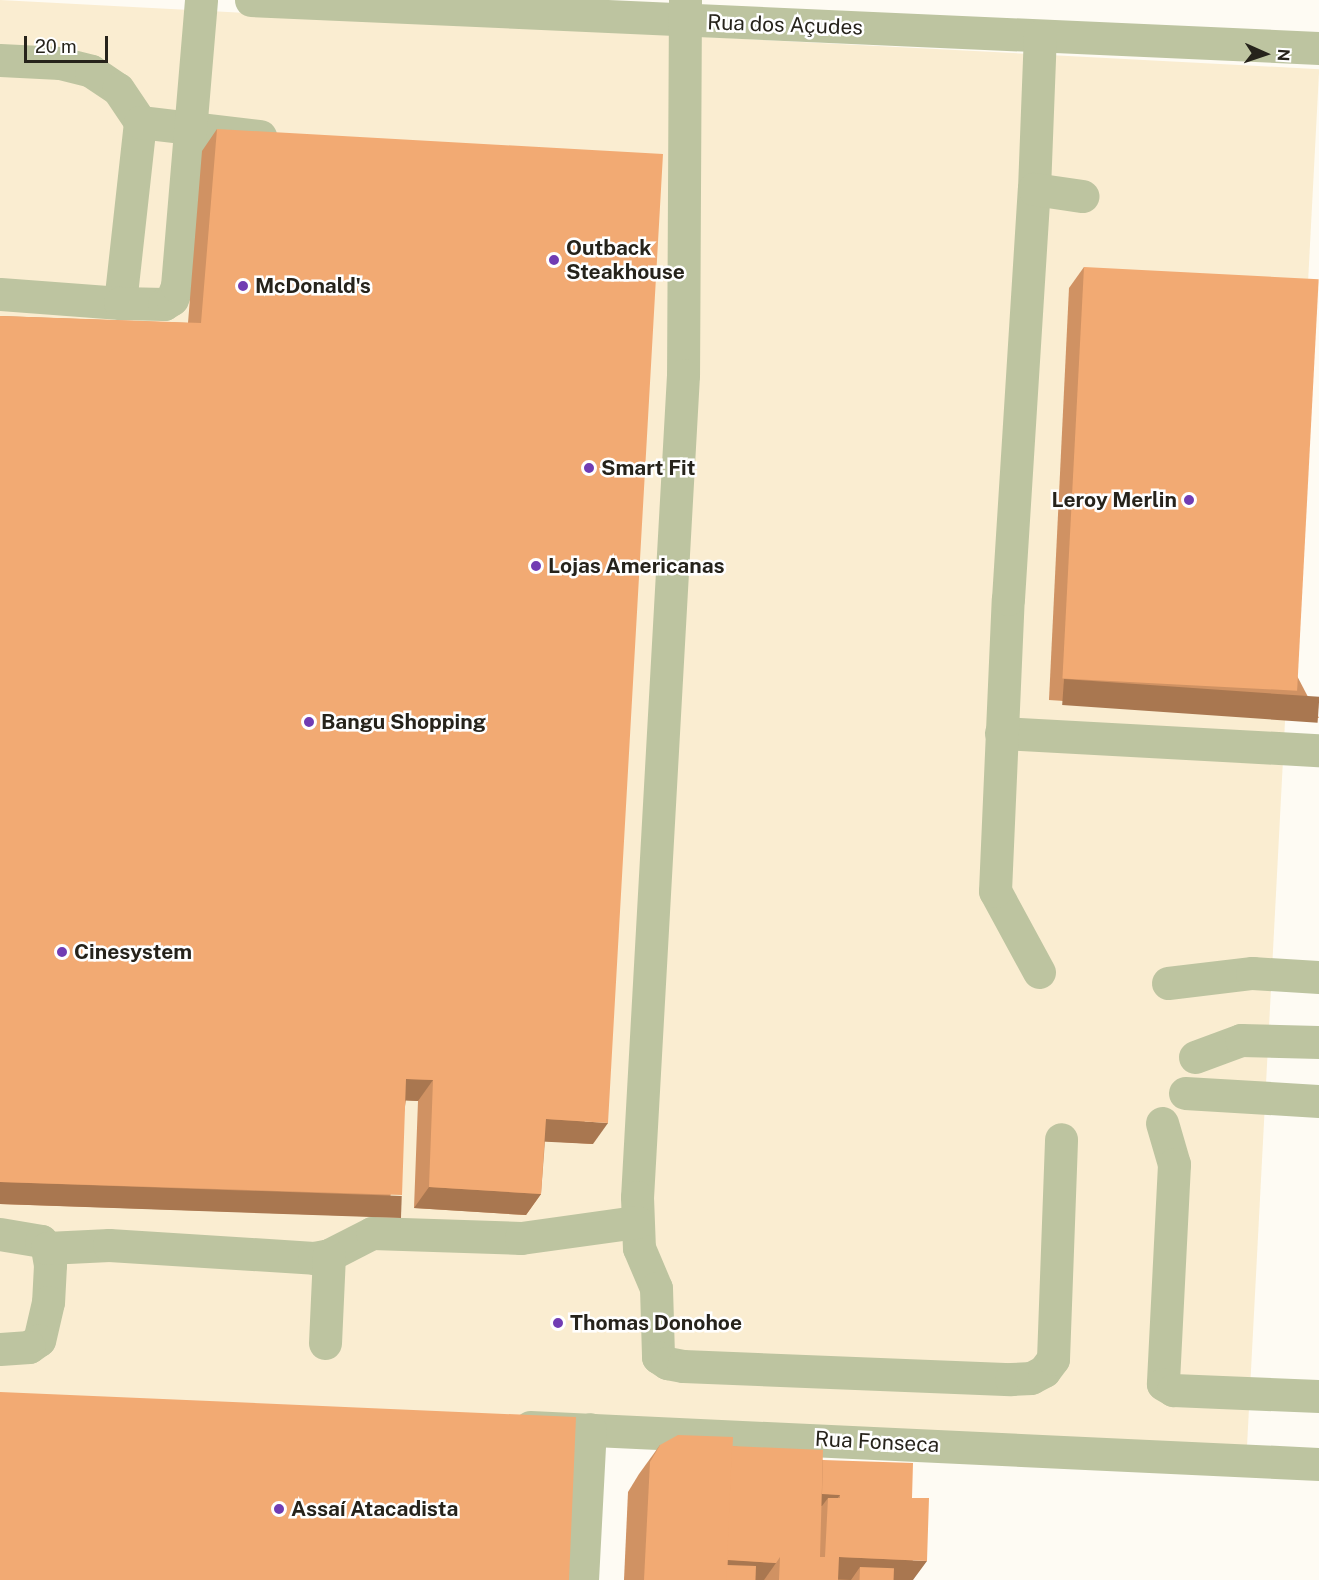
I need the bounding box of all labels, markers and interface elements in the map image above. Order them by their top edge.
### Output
street label: Rua dos Açudes [707,10,863,40]
scale bar [27,24,111,62]
north arrow [1235,24,1295,84]
text: 20 m [35,36,77,57]
text: N [1274,48,1293,62]
place label: Outback Steakhouse [566,235,685,285]
marker: Outback Steakhouse [547,253,561,267]
place label: McDonald's [255,273,371,299]
marker: McDonald's [236,279,250,293]
place label: Smart Fit [601,455,695,481]
marker: Smart Fit [582,461,596,475]
place label: Leroy Merlin [1051,487,1177,513]
marker: Leroy Merlin [1182,493,1196,507]
place label: Lojas Americanas [548,553,725,579]
marker: Lojas Americanas [529,559,543,573]
place label: Bangu Shopping [321,709,486,735]
marker: Bangu Shopping [302,715,316,729]
place label: Cinesystem [74,939,192,965]
marker: Cinesystem [55,945,69,959]
place label: Thomas Donohoe [570,1310,742,1336]
marker: Thomas Donohoe [551,1316,565,1330]
street label: Rua Fonseca [814,1426,940,1458]
place label: Assaí Atacadista [291,1496,458,1522]
marker: Assaí Atacadista [272,1502,286,1516]

